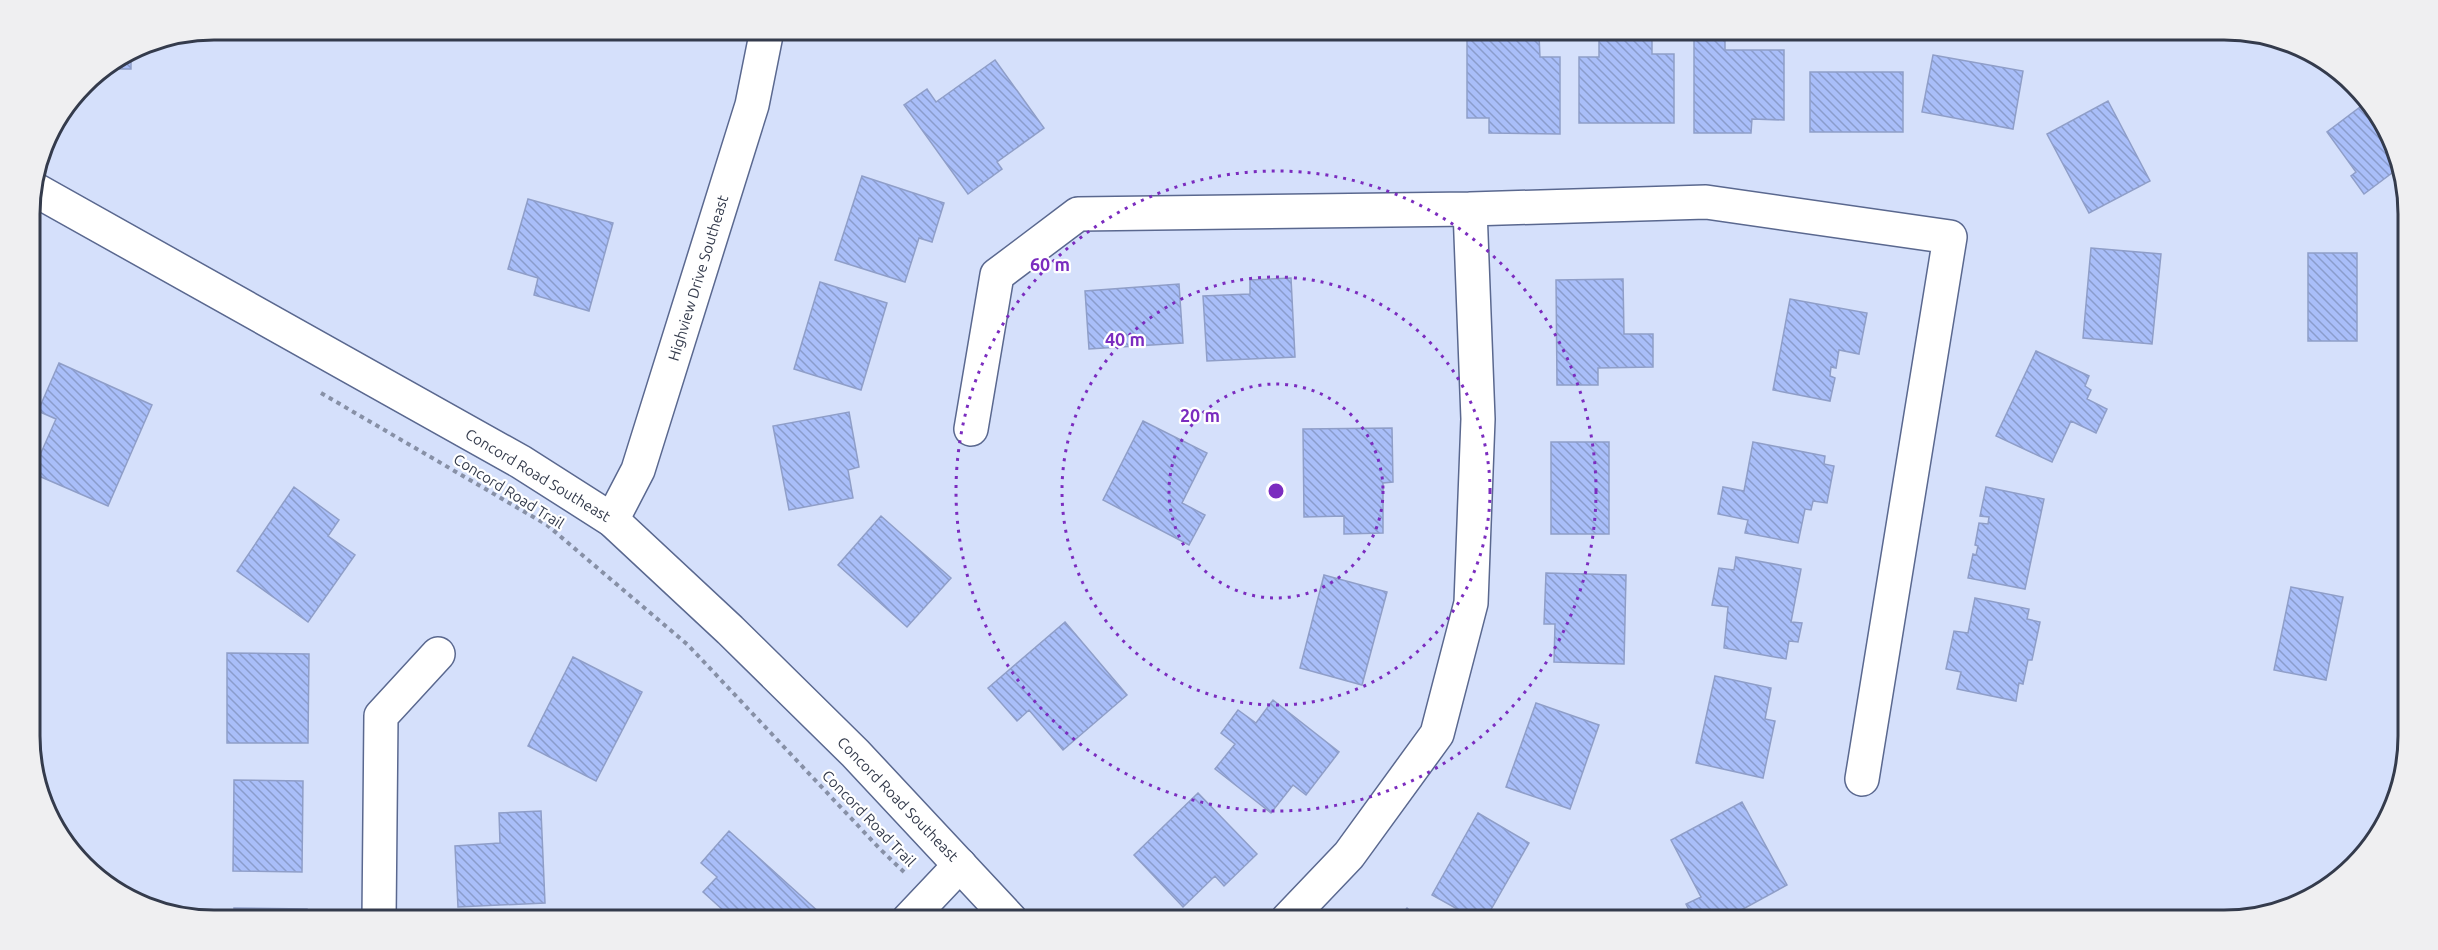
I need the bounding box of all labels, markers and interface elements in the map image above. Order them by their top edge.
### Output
street label: Highview Drive Southeast [665,193,731,363]
text: 60 m [1030,254,1070,274]
text: 40 m [1105,329,1145,349]
text: 20 m [1180,405,1220,425]
street label: Concord Road Southeast [462,425,614,525]
street label: Concord Road Trail [451,450,567,532]
centre of rings [1266,481,1286,501]
street label: Concord Road Southeast [834,733,962,865]
street label: Concord Road Trail [819,766,919,870]

